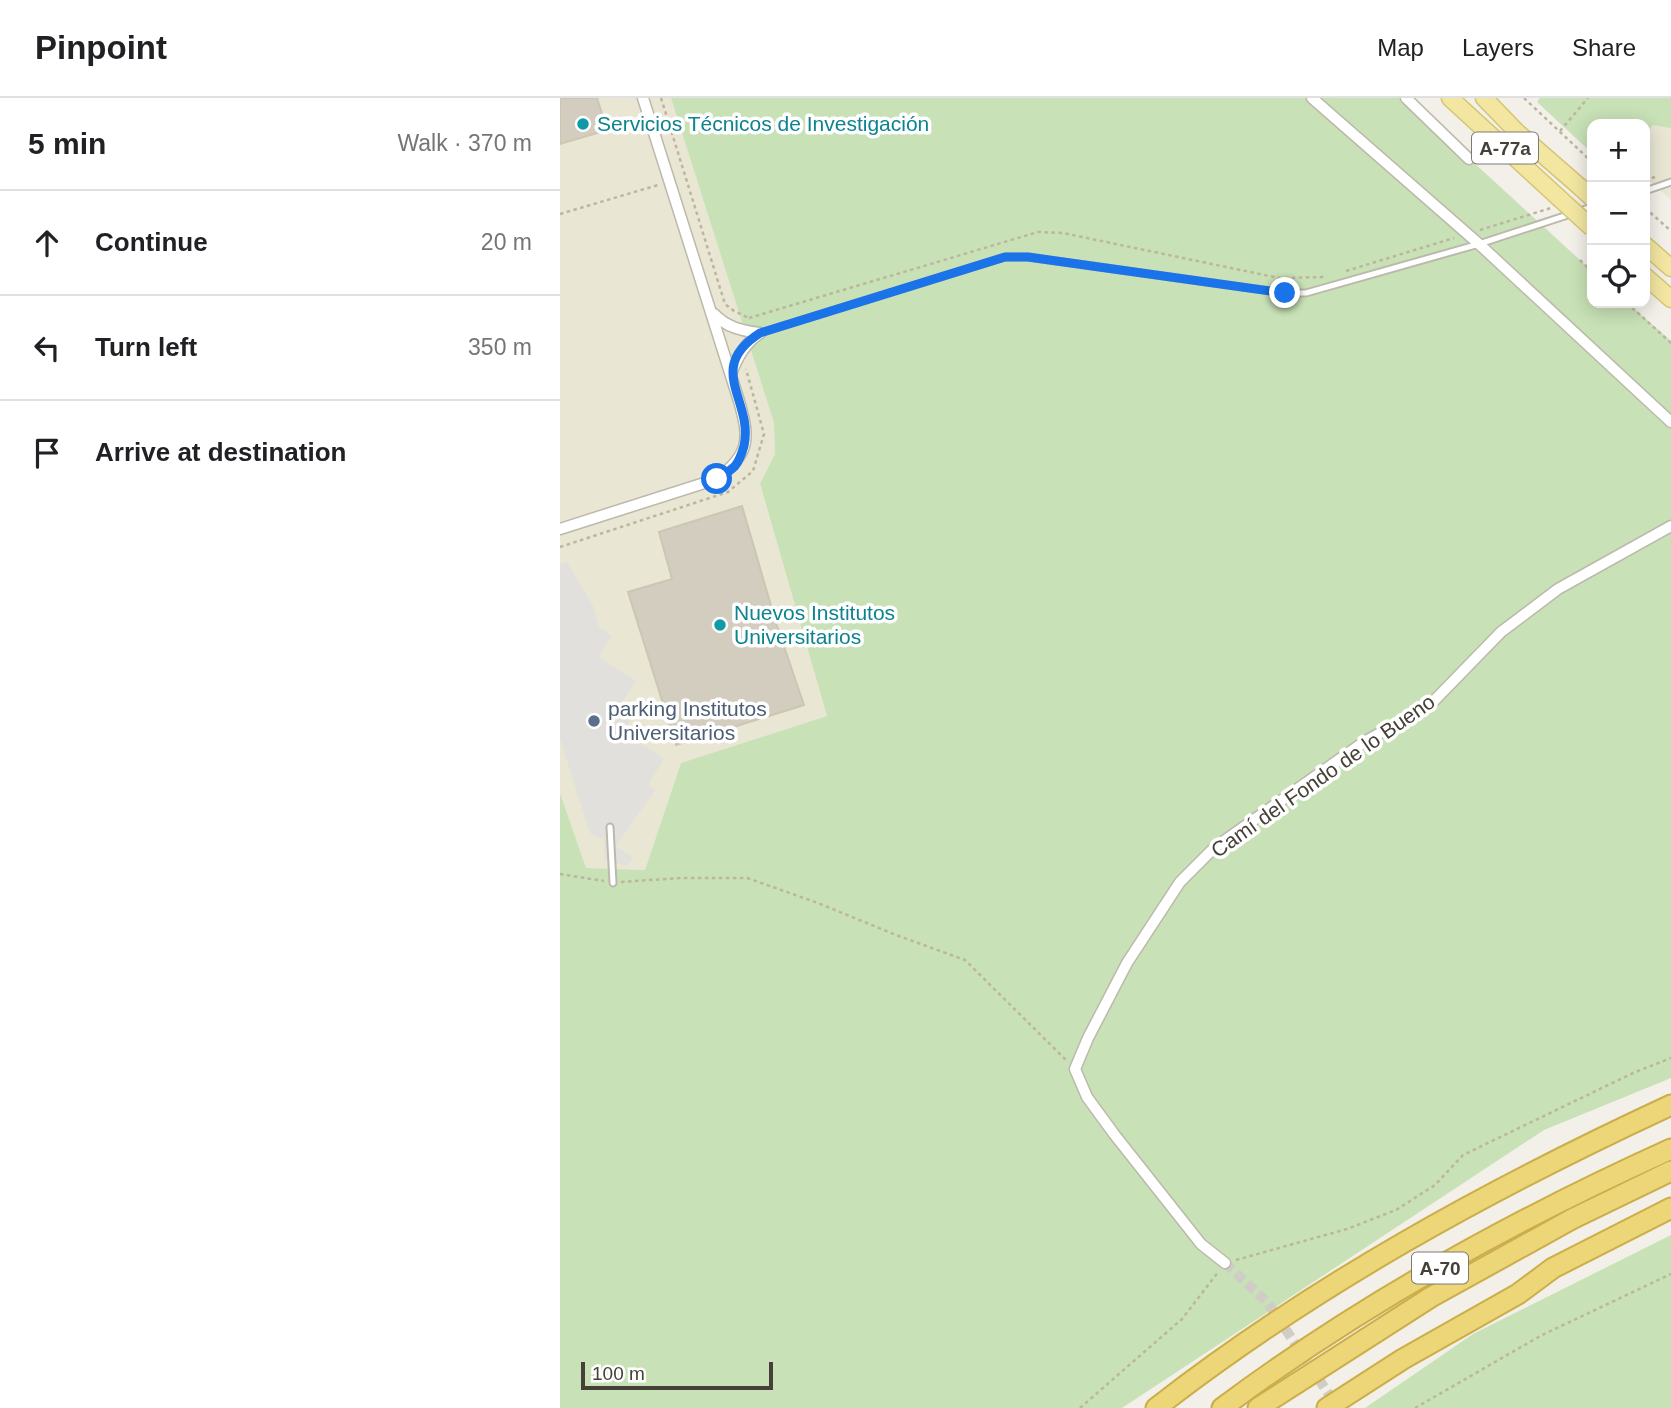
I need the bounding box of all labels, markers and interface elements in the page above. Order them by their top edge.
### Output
text: Pinpoint [35,29,167,66]
text: Map [1377,34,1424,61]
text: Layers [1462,34,1534,61]
text: Share [1572,34,1636,61]
place label: Servicios Técnicos de Investigación [597,112,929,135]
marker: Servicios Técnicos de Investigación [575,116,591,132]
map controls [1587,119,1650,308]
button: + [1587,119,1650,182]
text: 5 min [28,127,106,160]
text: Walk · 370 m [397,130,532,156]
road number: A-77a [1472,132,1538,164]
button: − [1587,182,1650,245]
icon: ahead [28,224,66,262]
text: Continue [95,227,208,257]
text: 20 m [481,229,532,255]
button: locate [1587,245,1650,308]
route end [1269,277,1300,308]
icon: left [28,329,66,367]
text: Turn left [95,332,197,362]
text: 350 m [468,334,532,360]
icon: arrive [28,434,66,472]
text: Arrive at destination [95,437,346,467]
route start [701,463,732,494]
place label: Nuevos Institutos Universitarios [734,601,895,648]
marker: Nuevos Institutos Universitarios [712,617,728,633]
street label: Camí del Fondo de lo Bueno [1207,689,1439,862]
place label: parking Institutos Universitarios [608,697,767,744]
marker: parking Institutos Universitarios [586,713,602,729]
road number: A-70 [1412,1252,1468,1284]
scale bar [581,1359,774,1391]
text: 100 m [592,1363,645,1384]

